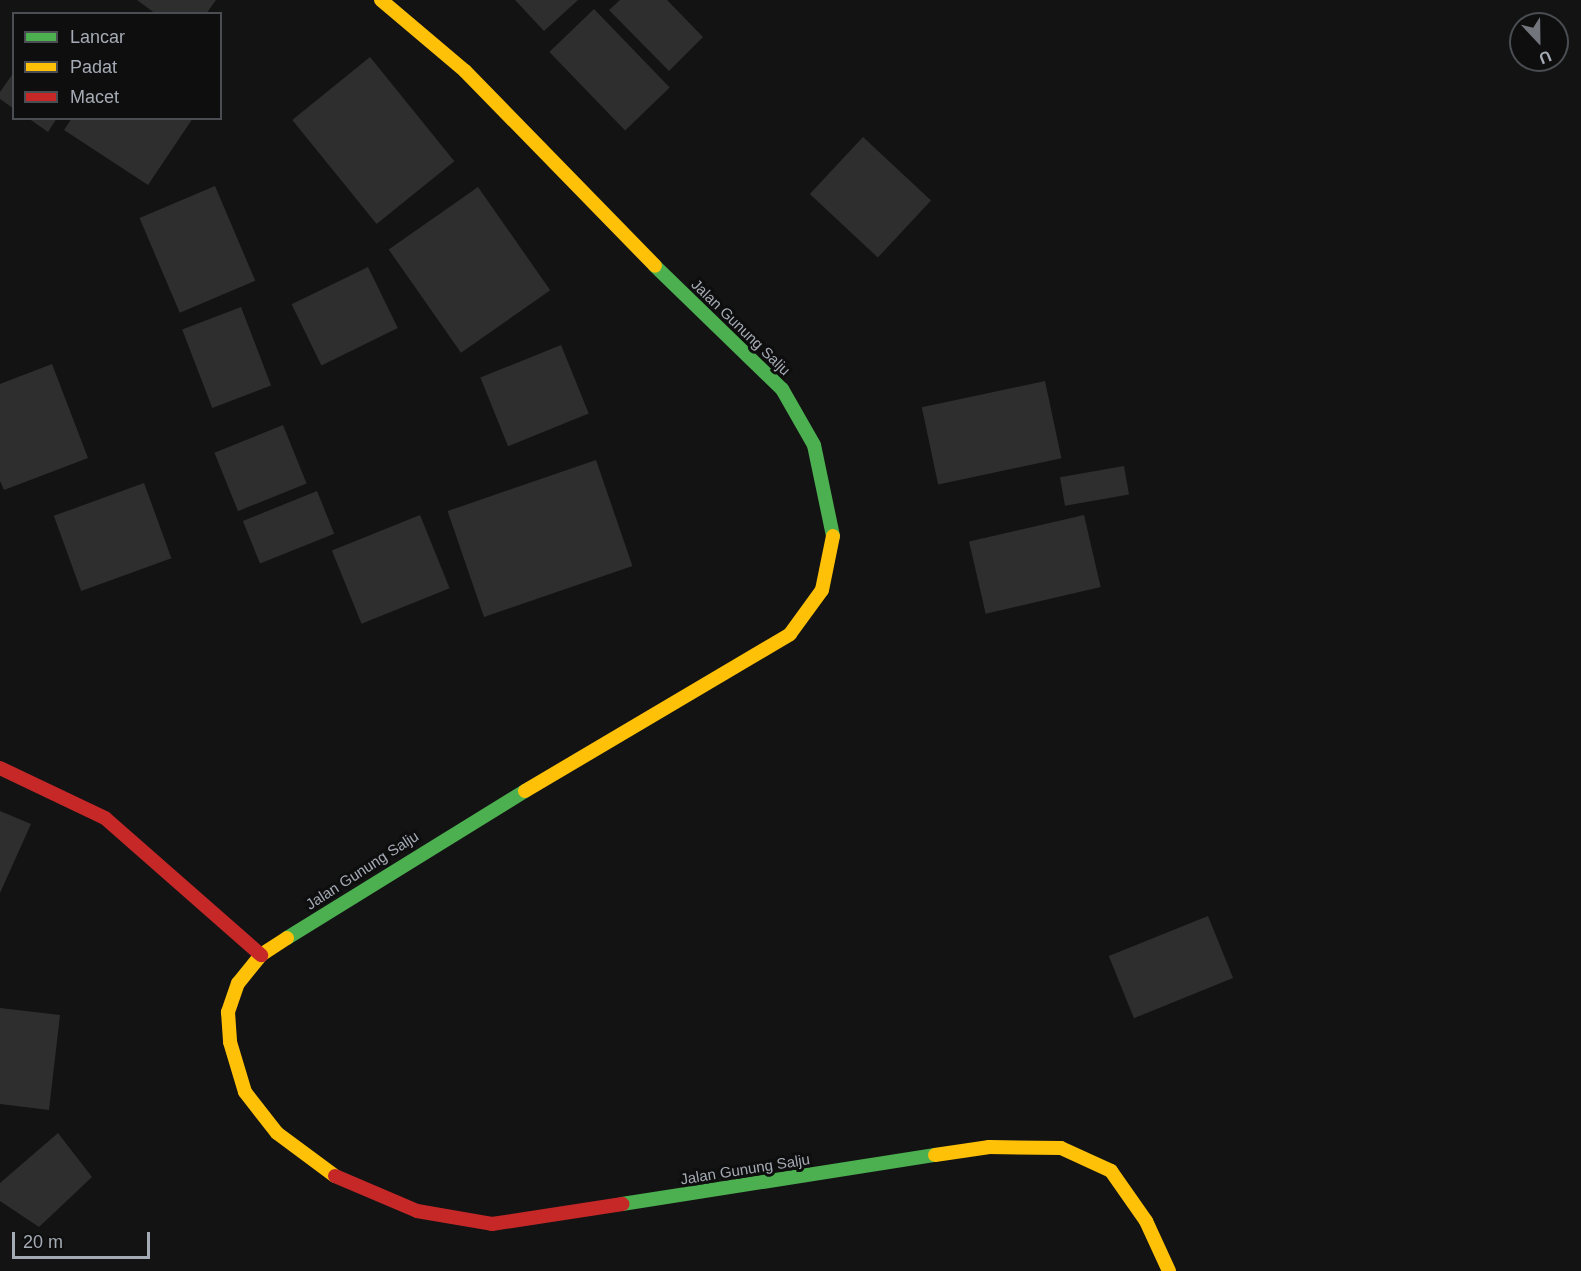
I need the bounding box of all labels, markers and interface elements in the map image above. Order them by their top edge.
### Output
legend [12,12,222,120]
north arrow [1509,12,1569,72]
text: Lancar [70,27,125,47]
text: U [1537,47,1554,67]
text: Padat [70,57,117,77]
text: Macet [70,87,119,107]
street label: Jalan Gunung Salju [688,275,794,379]
street label: Jalan Gunung Salju [302,827,422,913]
street label: Jalan Gunung Salju [679,1150,811,1188]
scale bar [15,1220,153,1258]
text: 20 m [23,1232,63,1252]

